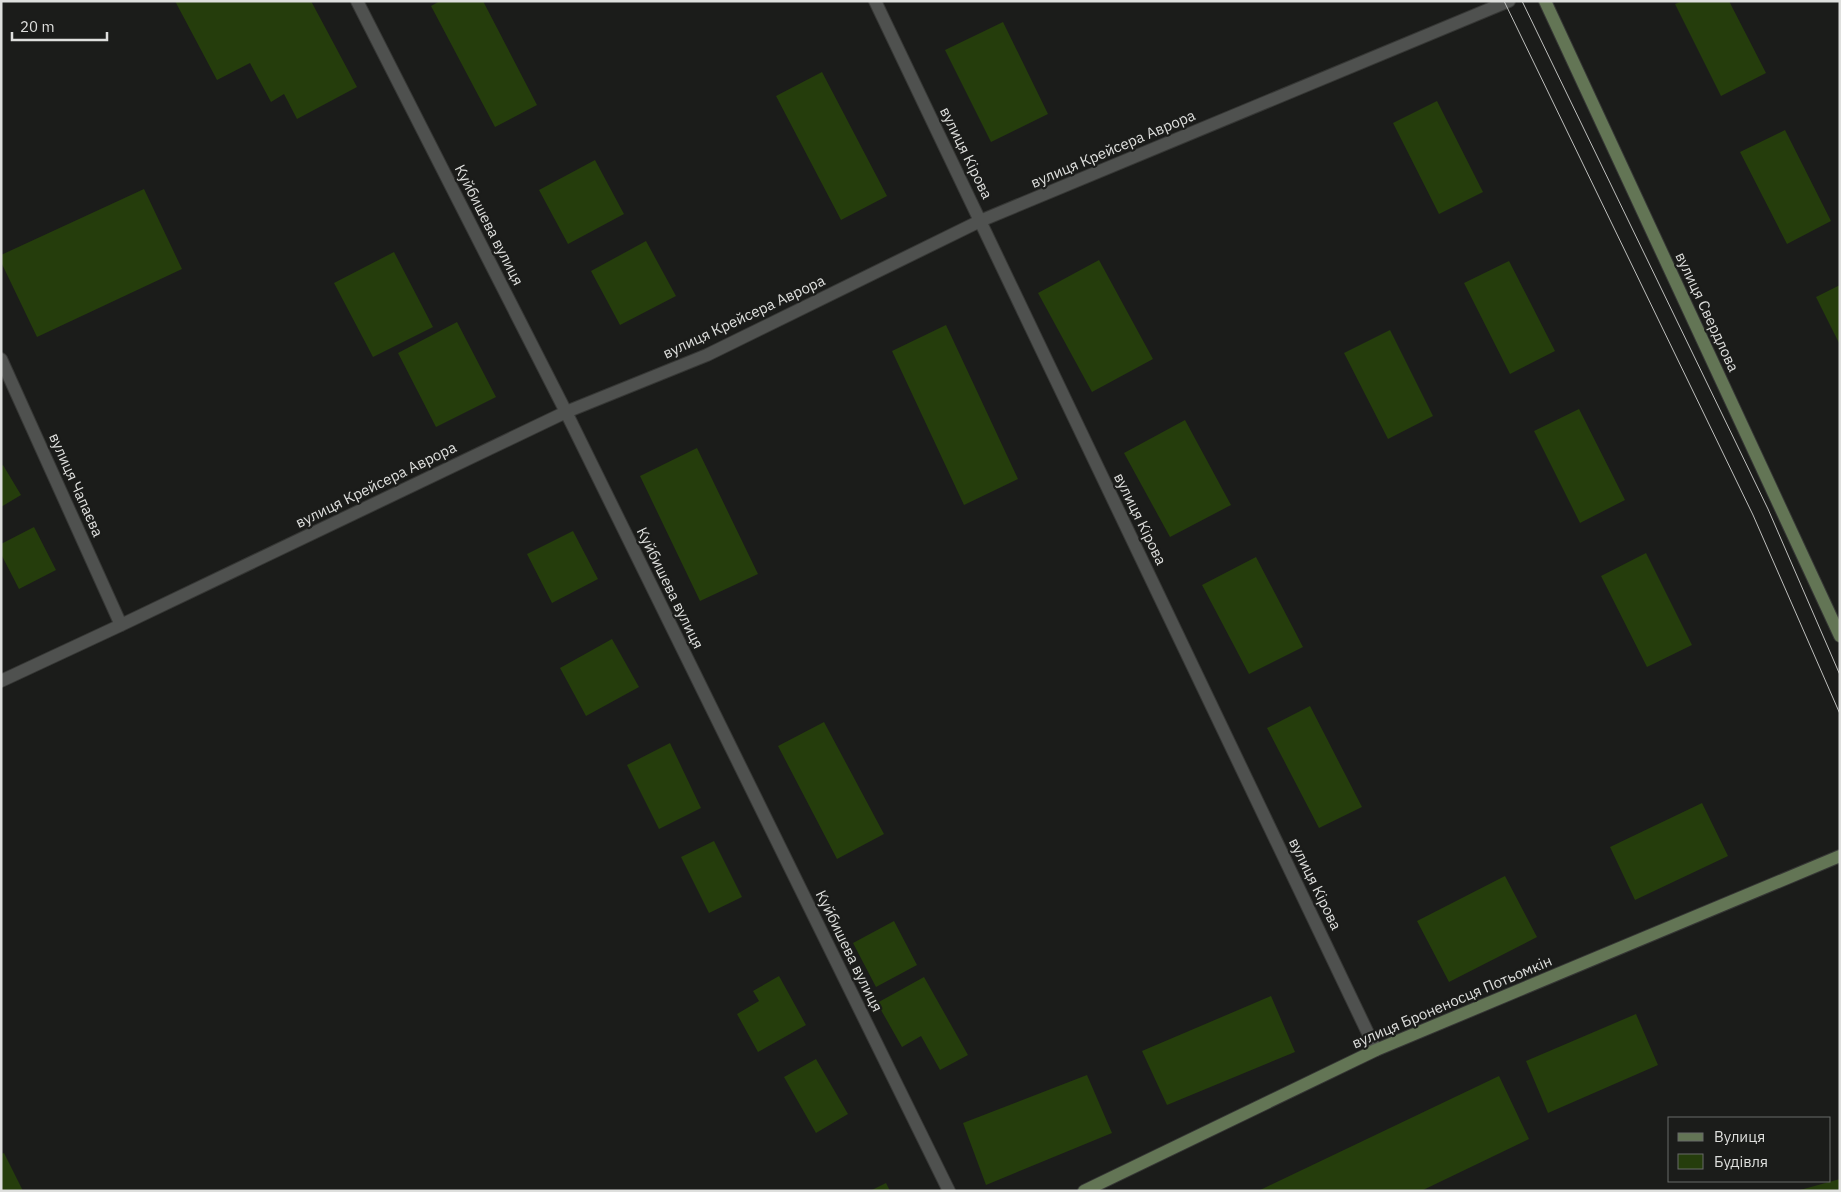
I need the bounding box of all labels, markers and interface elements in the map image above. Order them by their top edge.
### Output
scale bar [12,10,108,42]
text: 20 m [20,17,55,36]
street label: вулиця Кірова [936,104,997,202]
street label: вулиця Крейсера Аврора [1028,105,1198,192]
street label: Куйбишева вулиця [451,161,528,288]
street label: вулиця Свердлова [1671,249,1744,375]
street label: вулиця Крейсера Аврора [660,271,828,363]
street label: вулиця Чапаєва [45,430,108,540]
street label: вулиця Крейсера Аврора [292,437,459,532]
street label: вулиця Кірова [1110,470,1171,568]
street label: Куйбишева вулиця [633,524,708,652]
street label: вулиця Кірова [1285,835,1346,933]
street label: Куйбишева вулиця [812,887,887,1015]
street label: вулиця Броненосця Потьомкін [1349,951,1555,1052]
legend [1668,1117,1831,1182]
text: Вулиця [1714,1127,1765,1146]
text: Будівля [1714,1152,1768,1171]

